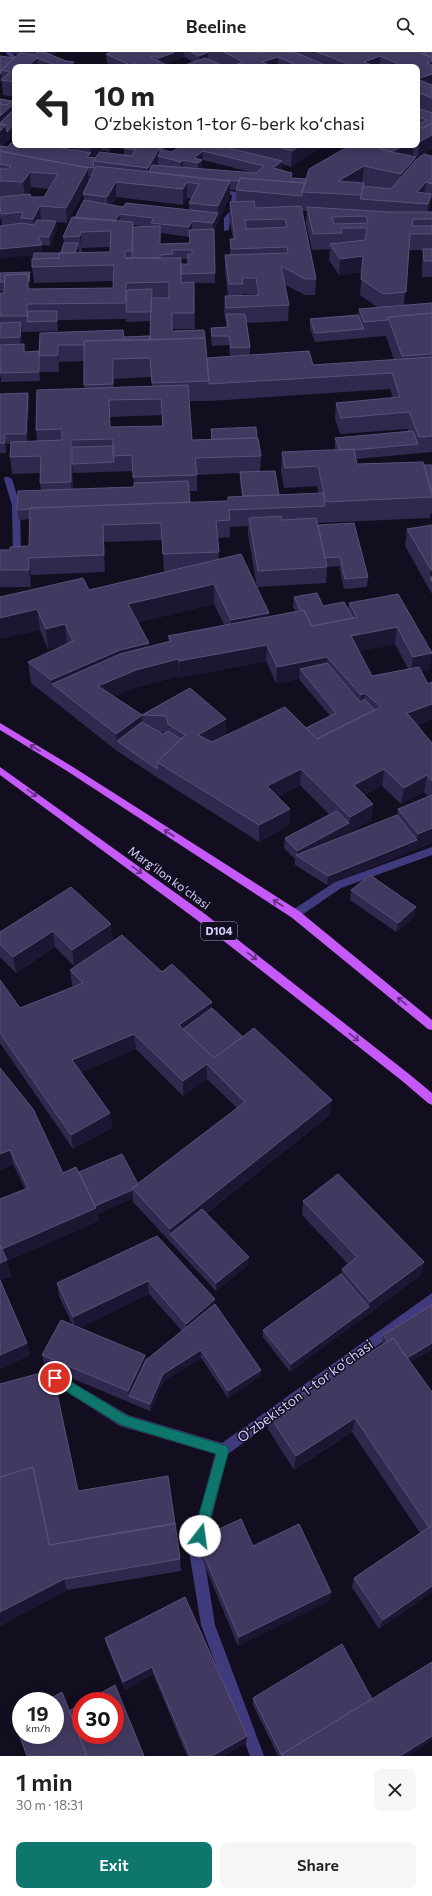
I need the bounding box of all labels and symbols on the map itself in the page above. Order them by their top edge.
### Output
one-way arrow [30,744,41,752]
one-way arrow [26,789,37,797]
one-way arrow [164,829,175,837]
street label: Margʻilon koʻchasi [126,843,213,912]
one-way arrow [131,866,142,874]
one-way arrow [272,899,284,907]
road number: D104 [201,922,237,940]
one-way arrow [246,952,257,961]
one-way arrow [397,996,408,1005]
one-way arrow [348,1032,359,1041]
street label: O‘zbekiston 1-tor ko‘chasi [233,1336,376,1446]
pin [38,1361,72,1395]
position arrow [179,1515,221,1557]
speed limit sign: 30 [72,1692,124,1744]

